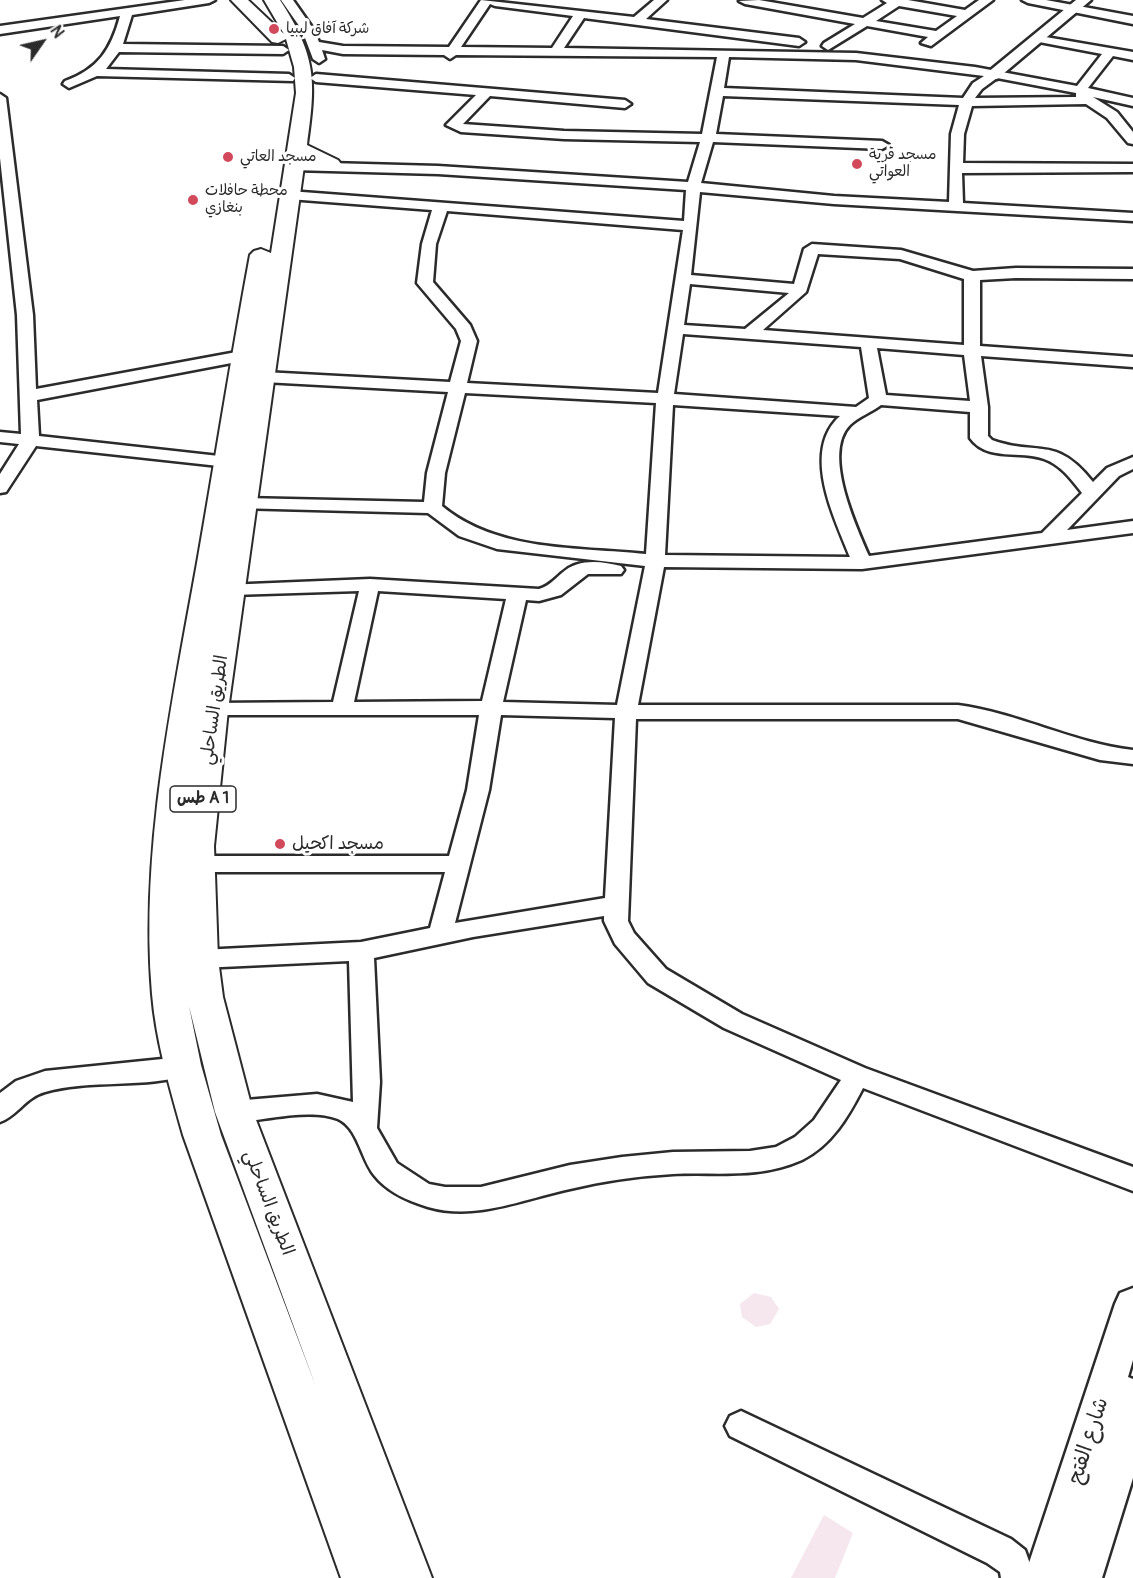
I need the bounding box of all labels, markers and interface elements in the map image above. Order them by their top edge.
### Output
north arrow [12,12,72,72]
place label: شركة آفاق ليبيا [286,20,369,38]
text: N [46,22,68,42]
marker: شركة آفاق ليبيا [267,22,281,36]
place label: مسجد قرية العواتي [869,146,937,181]
place label: مسجد العاتي [240,148,316,166]
marker: مسجد العاتي [221,150,235,164]
marker: مسجد قرية العواتي [850,157,864,171]
place label: محطة حافلات بنغازي [205,182,288,217]
marker: محطة حافلات بنغازي [186,193,200,207]
street label: الطريق الساحلي [197,654,233,766]
road number: طس A 1 [170,786,236,812]
place label: مسجد اكحيل [292,833,384,855]
marker: مسجد اكحيل [273,837,287,851]
street label: الطريق الساحلي [238,1147,298,1259]
street label: شارع الفتح [1063,1395,1115,1487]

